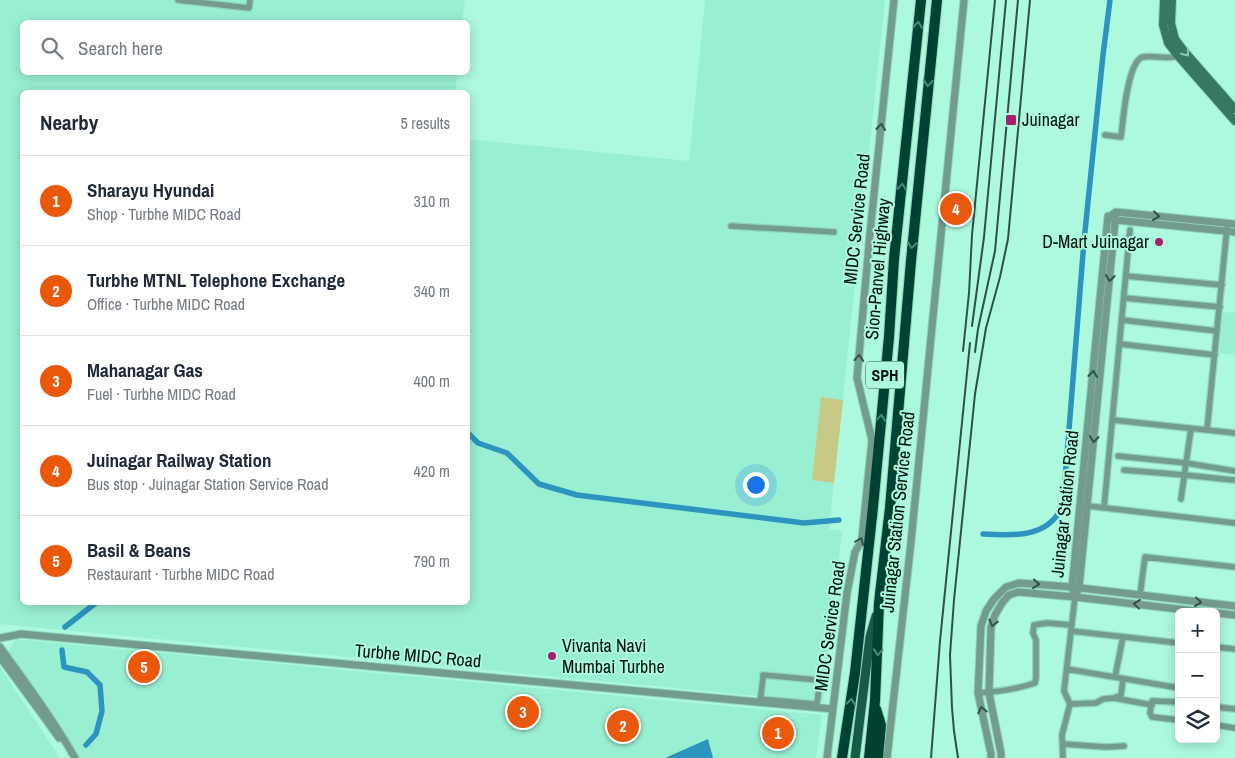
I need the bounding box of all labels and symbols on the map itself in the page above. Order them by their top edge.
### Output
one-way arrow [912,21,923,29]
one-way arrow [1180,47,1188,56]
one-way arrow [923,80,934,88]
place label: Juinagar [1022,107,1080,132]
marker: Juinagar [1004,113,1018,127]
one-way arrow [875,122,886,130]
street label: MIDC Service Road [837,152,876,286]
one-way arrow [896,183,907,191]
pin: 4 [940,190,972,228]
street label: Sion-Panvel Highway [859,197,896,341]
one-way arrow [1152,210,1160,221]
place label: D-Mart Juinagar [1042,229,1149,254]
marker: D-Mart Juinagar [1153,236,1165,248]
one-way arrow [907,241,918,249]
one-way arrow [1105,274,1116,282]
one-way arrow [853,354,864,362]
road number: SPH [866,362,904,388]
one-way arrow [1087,370,1098,378]
street label: Juinagar Station Service Road [875,410,920,614]
one-way arrow [875,414,886,422]
street label: Juinagar Station Road [1044,429,1085,579]
one-way arrow [1089,436,1100,444]
your location [743,472,769,498]
one-way arrow [854,537,864,546]
street label: MIDC Service Road [808,559,851,693]
one-way arrow [1032,579,1040,590]
one-way arrow [1194,596,1202,607]
one-way arrow [1133,599,1141,610]
one-way arrow [988,619,999,627]
place label: Vivanta Navi Mumbai Turbhe [562,633,665,679]
street label: Turbhe MIDC Road [354,638,482,673]
pin: 5 [128,648,160,686]
one-way arrow [872,648,883,656]
marker: Vivanta Navi Mumbai Turbhe [546,650,558,662]
pin: 3 [507,693,539,731]
one-way arrow [845,697,855,706]
one-way arrow [977,706,988,715]
pin: 2 [607,707,639,745]
pin: 1 [762,714,794,752]

